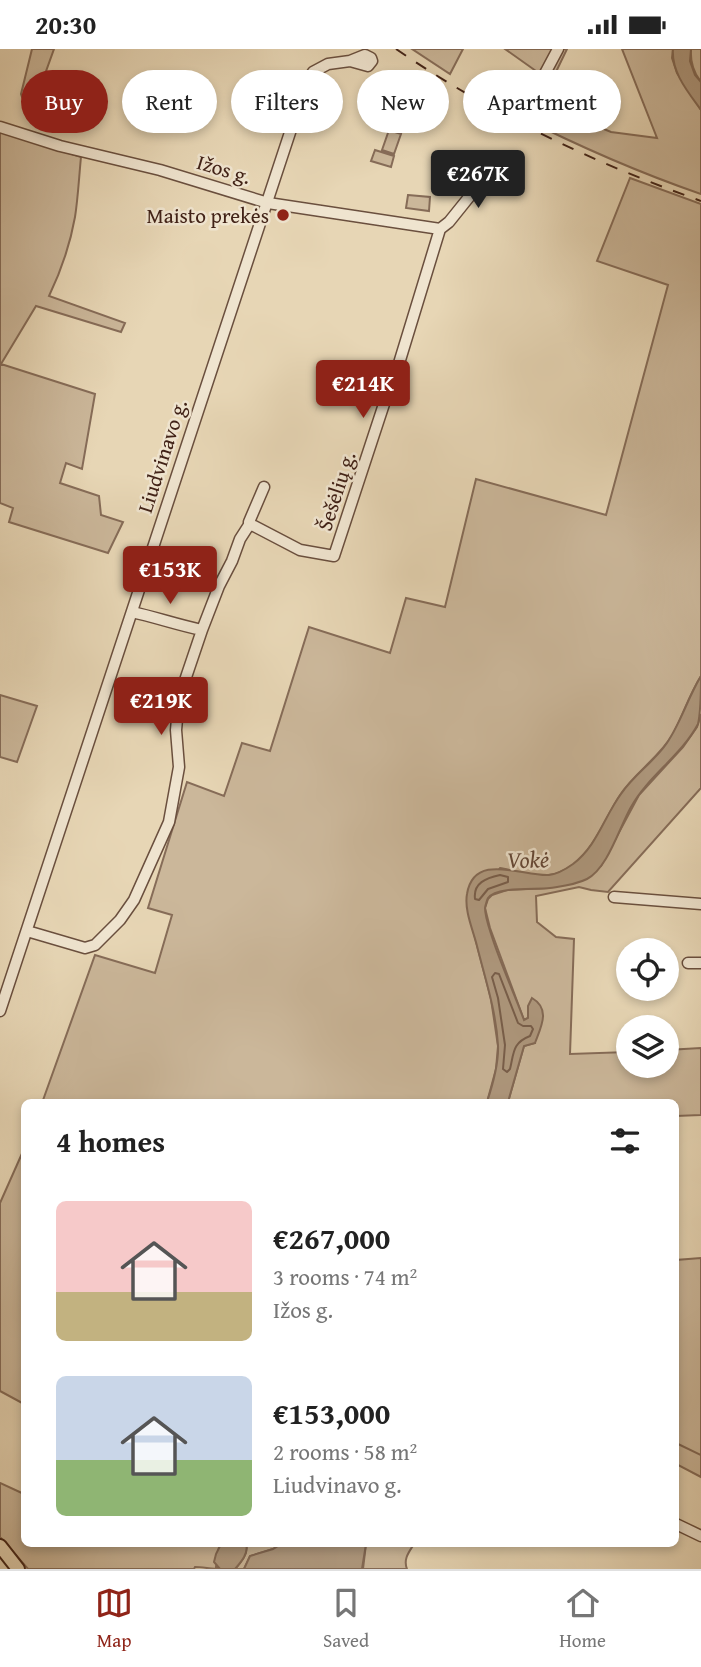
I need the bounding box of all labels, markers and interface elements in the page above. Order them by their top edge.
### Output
text: 20:30 [35,5,96,44]
chip: Buy [21,70,108,133]
chip: Rent [122,70,217,133]
chip: Filters [231,70,343,133]
chip: New [357,70,449,133]
chip: Apartment [463,70,621,133]
street label: Ižos g. [193,146,255,192]
pin: €267K [429,151,527,210]
text: €267K [447,156,509,189]
place label: Maisto prekės [146,200,269,231]
marker: Maisto prekės [275,207,291,223]
pin: €214K [314,361,412,420]
text: €214K [332,366,394,399]
street label: Liudvinavo g. [129,395,195,517]
street label: Šešėlių g. [309,447,363,535]
pin: €153K [121,547,219,606]
text: €153K [139,552,201,585]
pin: €219K [112,677,210,737]
text: €219K [130,683,192,716]
water label: Vokė [507,842,549,876]
map controls [616,938,679,1078]
button: locate [616,938,679,1001]
button: layers [616,1015,679,1078]
text: 4 homes [56,1119,165,1163]
icon: filters [606,1122,644,1160]
text: €267,000 [273,1216,390,1260]
icon: home [112,1229,196,1313]
text: 3 rooms · 74 m² [273,1260,417,1293]
text: Ižos g. [273,1293,333,1326]
text: €153,000 [273,1391,390,1435]
icon: home [112,1404,196,1488]
text: 2 rooms · 58 m² [273,1435,417,1468]
text: Liudvinavo g. [273,1468,402,1501]
tab: Map [95,1584,133,1654]
tab: Saved [323,1584,369,1654]
tab: Home [559,1584,606,1654]

